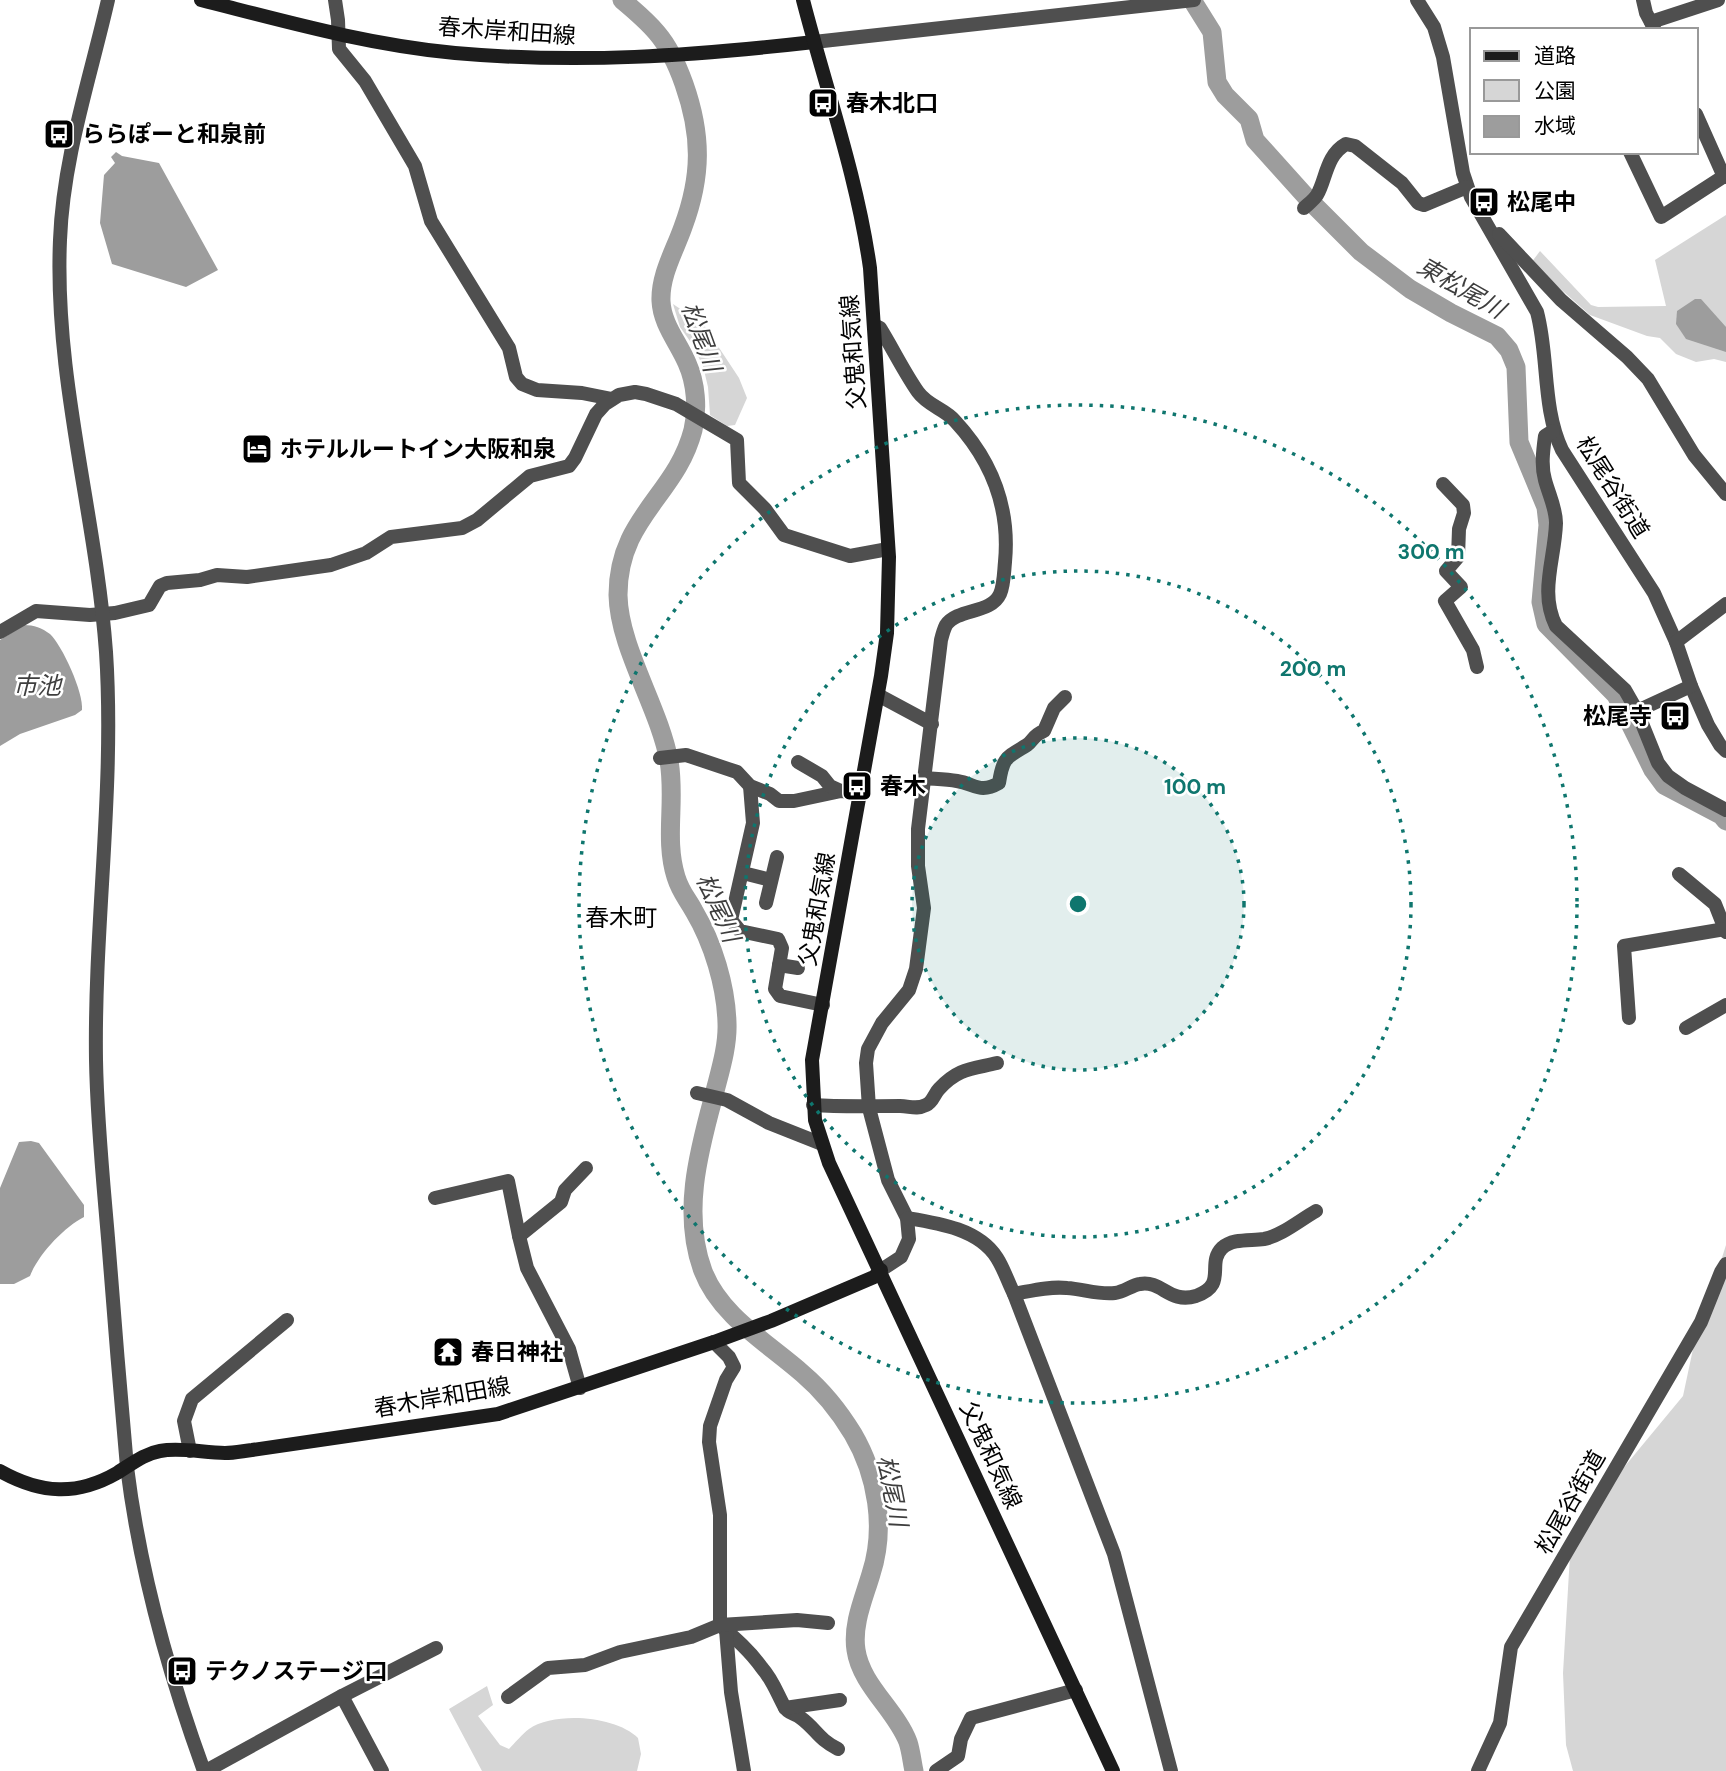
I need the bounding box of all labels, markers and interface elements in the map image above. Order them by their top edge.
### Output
street label: 春木岸和田線 [437,11,577,51]
legend [1470,28,1698,154]
text: 道路 [1534,42,1576,70]
text: 公園 [1534,77,1576,105]
bus stop icon: 春木北口 [806,86,840,120]
place label: 春木北口 [846,88,938,118]
text: 水域 [1534,112,1576,140]
bus stop icon: ららぽーと和泉前 [42,117,76,151]
place label: ららぽーと和泉前 [82,119,266,149]
bus stop icon: 松尾中 [1467,185,1501,219]
place label: 松尾中 [1507,187,1576,217]
water label: 東松尾川 [1412,250,1513,326]
street label: 父鬼和気線 [834,294,872,410]
water label: 松尾川 [675,298,729,379]
street label: 松尾谷街道 [1570,430,1656,544]
hotel icon: ホテルルートイン大阪和泉 [240,432,274,466]
place label: ホテルルートイン大阪和泉 [280,434,556,464]
text: 300 m [1398,538,1464,566]
text: 200 m [1280,655,1346,683]
water label: 市池 [13,670,63,701]
bus stop icon: 松尾寺 [1658,699,1692,733]
place label: 松尾寺 [1583,701,1652,731]
bus stop icon: 春木 [840,769,874,803]
place label: 春木 [880,771,926,801]
text: 100 m [1164,773,1226,801]
street label: 父鬼和気線 [792,850,842,968]
water label: 松尾川 [690,869,748,950]
centre of rings [1066,892,1090,916]
district label: 春木町 [585,902,657,933]
temple icon: 春日神社 [431,1335,465,1369]
place label: 春日神社 [471,1337,563,1367]
street label: 春木岸和田線 [371,1370,513,1424]
street label: 父鬼和気線 [953,1397,1029,1513]
street label: 松尾谷街道 [1528,1445,1612,1559]
water label: 松尾川 [870,1453,915,1532]
bus stop icon: テクノステージ口 [165,1654,199,1688]
place label: テクノステージ口 [205,1656,387,1686]

